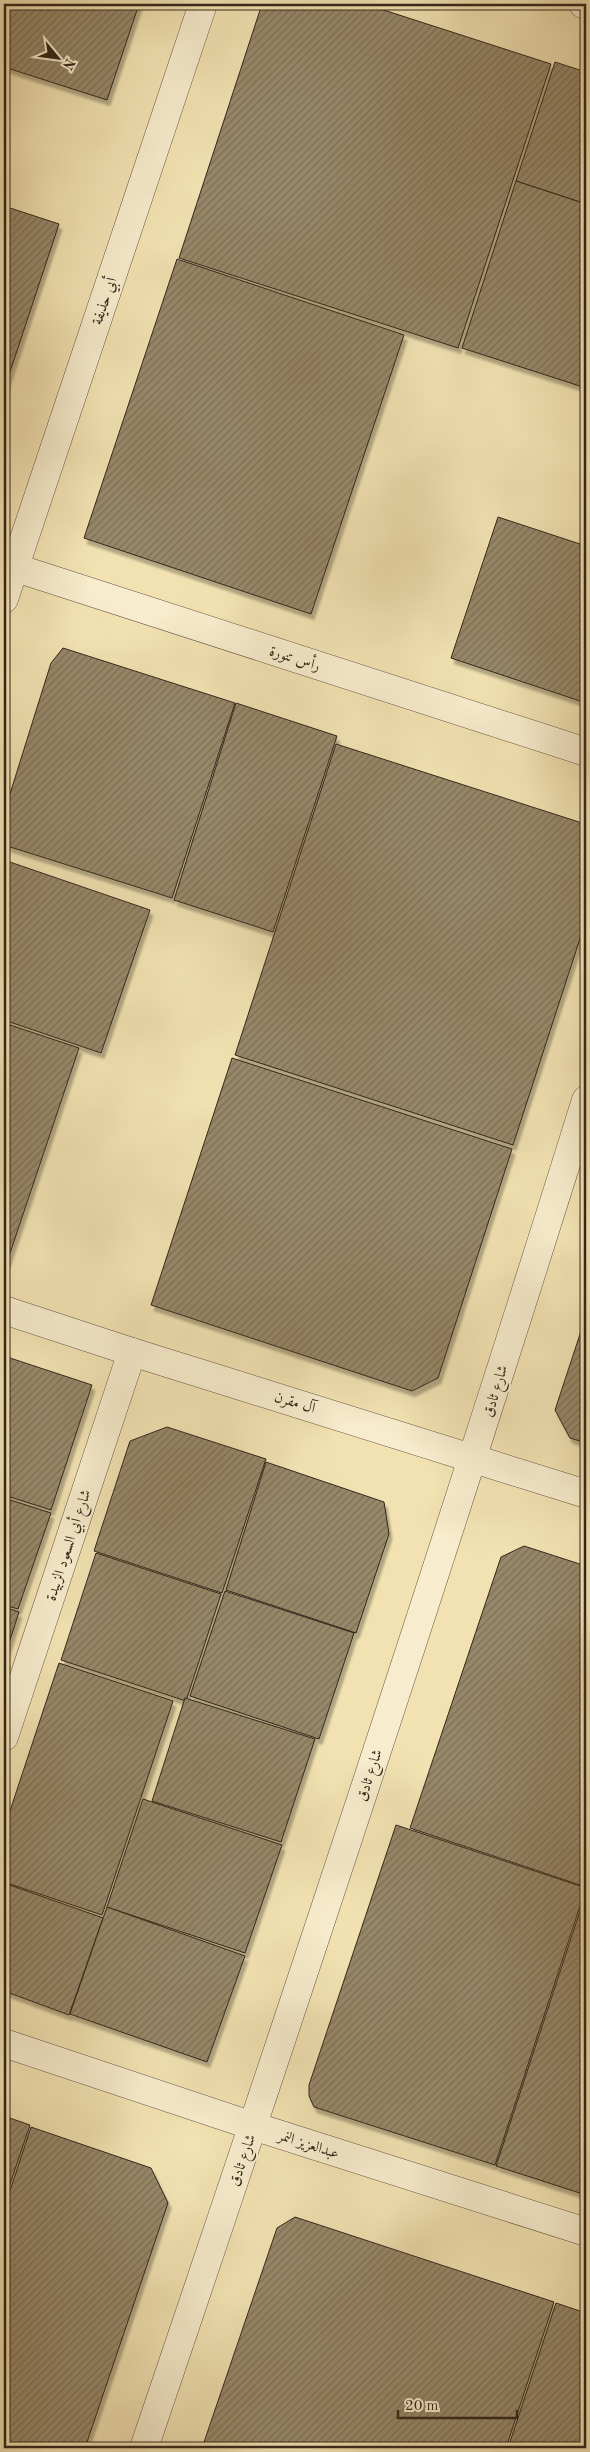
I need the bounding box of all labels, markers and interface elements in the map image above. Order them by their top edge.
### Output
north arrow [32,32,82,82]
text: N [60,56,77,72]
street label: أبي حذيفة [86,274,123,328]
street label: رأس تنورة [267,639,323,675]
street label: شارع ثادق [481,1364,515,1420]
street label: آل مقرن [272,1387,319,1418]
street label: شارع أبي السعود الزبيدة [40,1486,98,1604]
street label: شارع ثادق [355,1748,390,1805]
street label: عبدالعزيز النمر [274,2127,341,2163]
street label: شارع ثادق [228,2133,263,2190]
scale bar [398,2387,516,2419]
text: 20 m [405,2399,439,2414]

